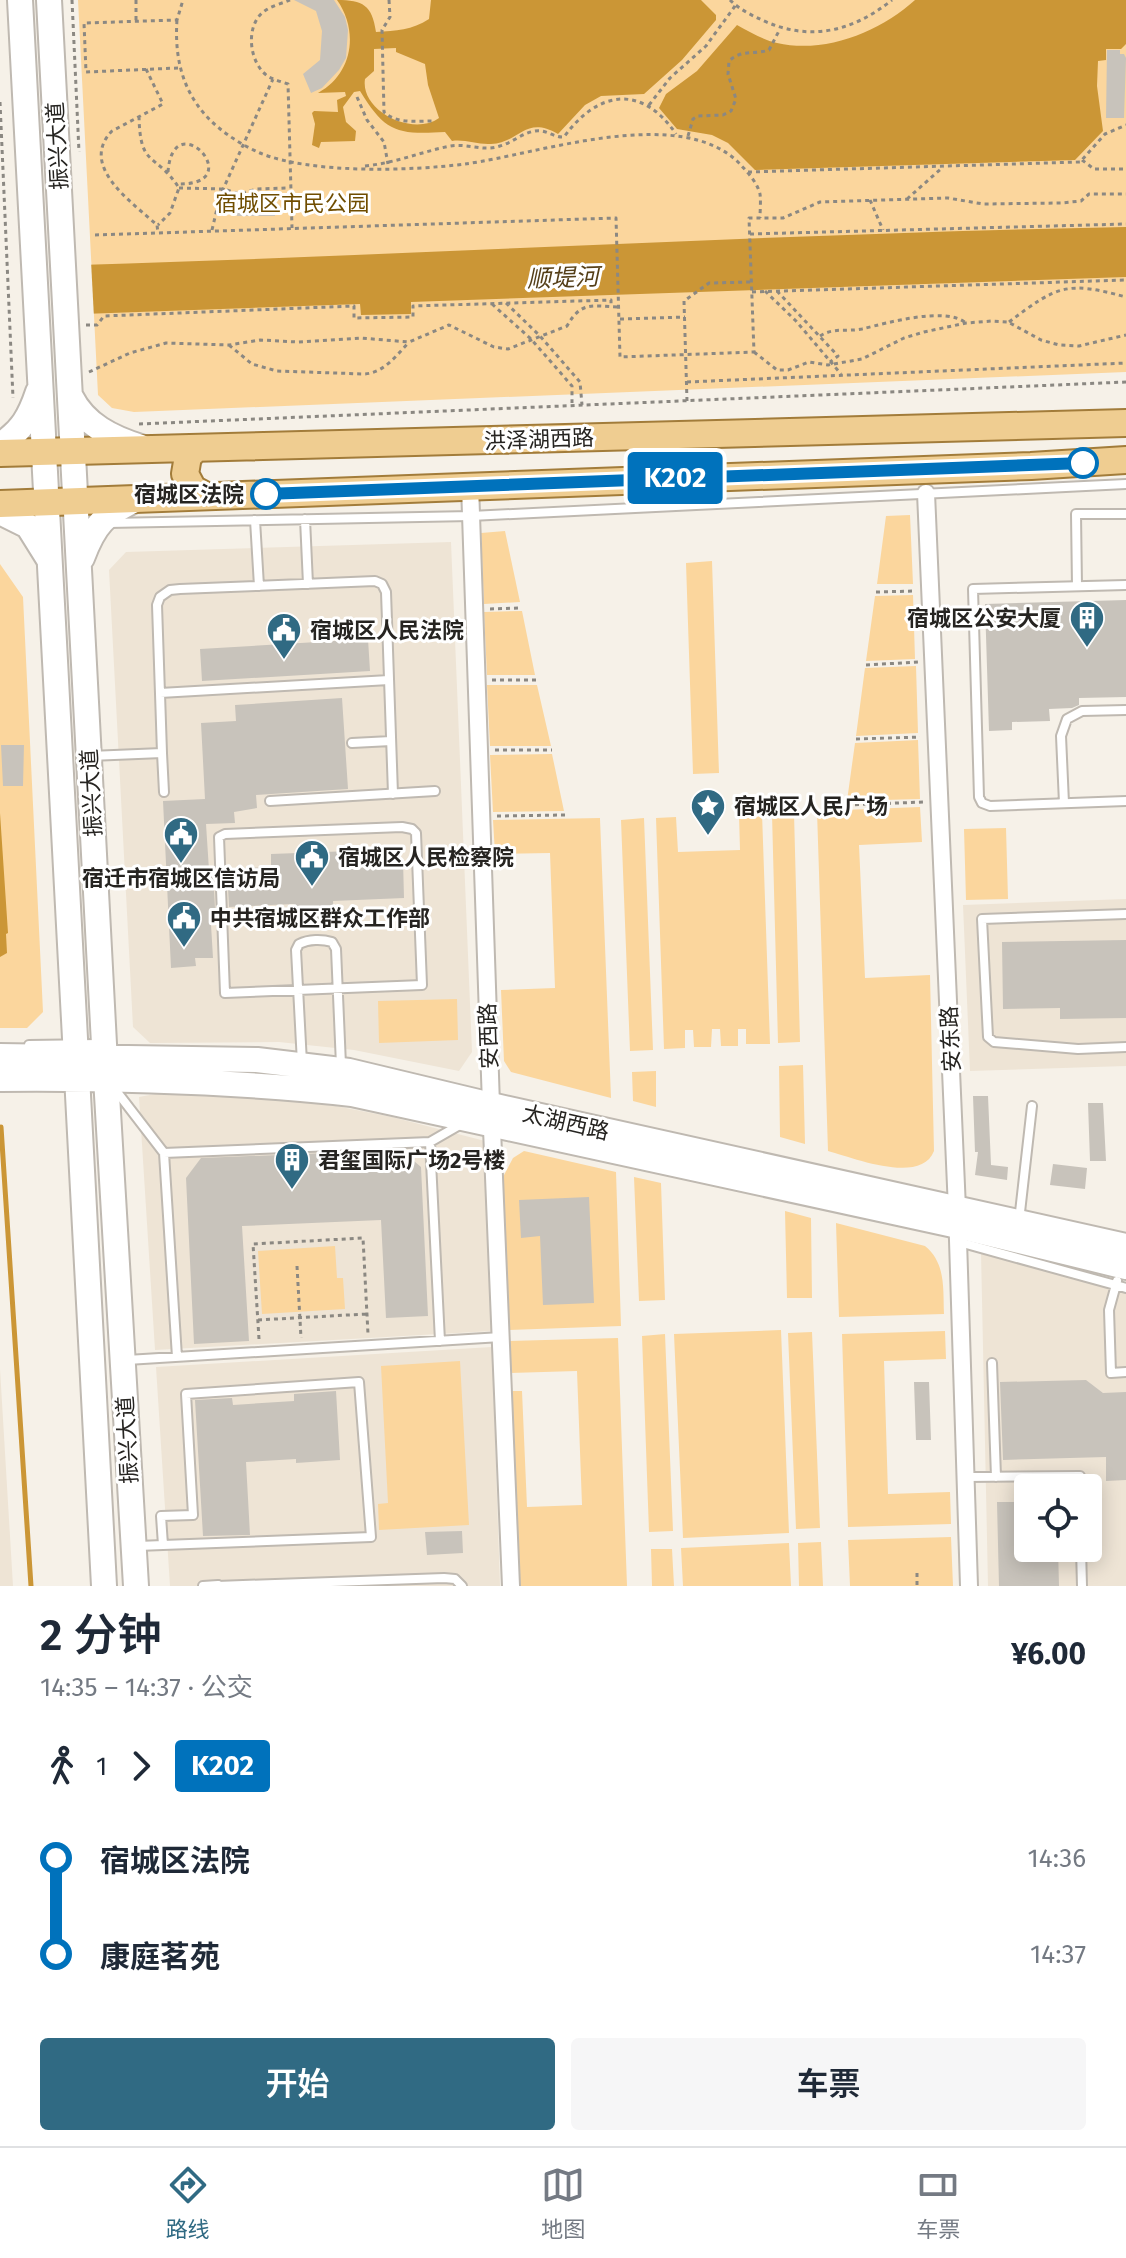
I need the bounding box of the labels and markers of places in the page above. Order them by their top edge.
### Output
unlabelled marker [1068,448,1098,478]
marker: 宿城区法院 [251,479,281,509]
place label: 宿城区法院 [134,481,244,508]
building icon: 宿城区公安大厦 [1068,599,1106,649]
place label: 宿城区公安大厦 [907,605,1061,632]
public building icon: 宿城区人民法院 [265,611,303,661]
place label: 宿城区人民法院 [310,617,464,644]
place icon: 宿城区人民广场 [689,787,727,837]
place label: 宿城区人民广场 [734,793,888,820]
public building icon: 宿迁市宿城区信访局 [162,815,200,865]
public building icon: 宿城区人民检察院 [293,838,331,888]
place label: 宿城区人民检察院 [338,844,514,871]
place label: 宿迁市宿城区信访局 [82,865,280,892]
public building icon: 中共宿城区群众工作部 [165,899,203,949]
place label: 中共宿城区群众工作部 [210,905,430,932]
building icon: 君玺国际广场2号楼 [273,1141,311,1191]
place label: 君玺国际广场2号楼 [318,1147,505,1174]

